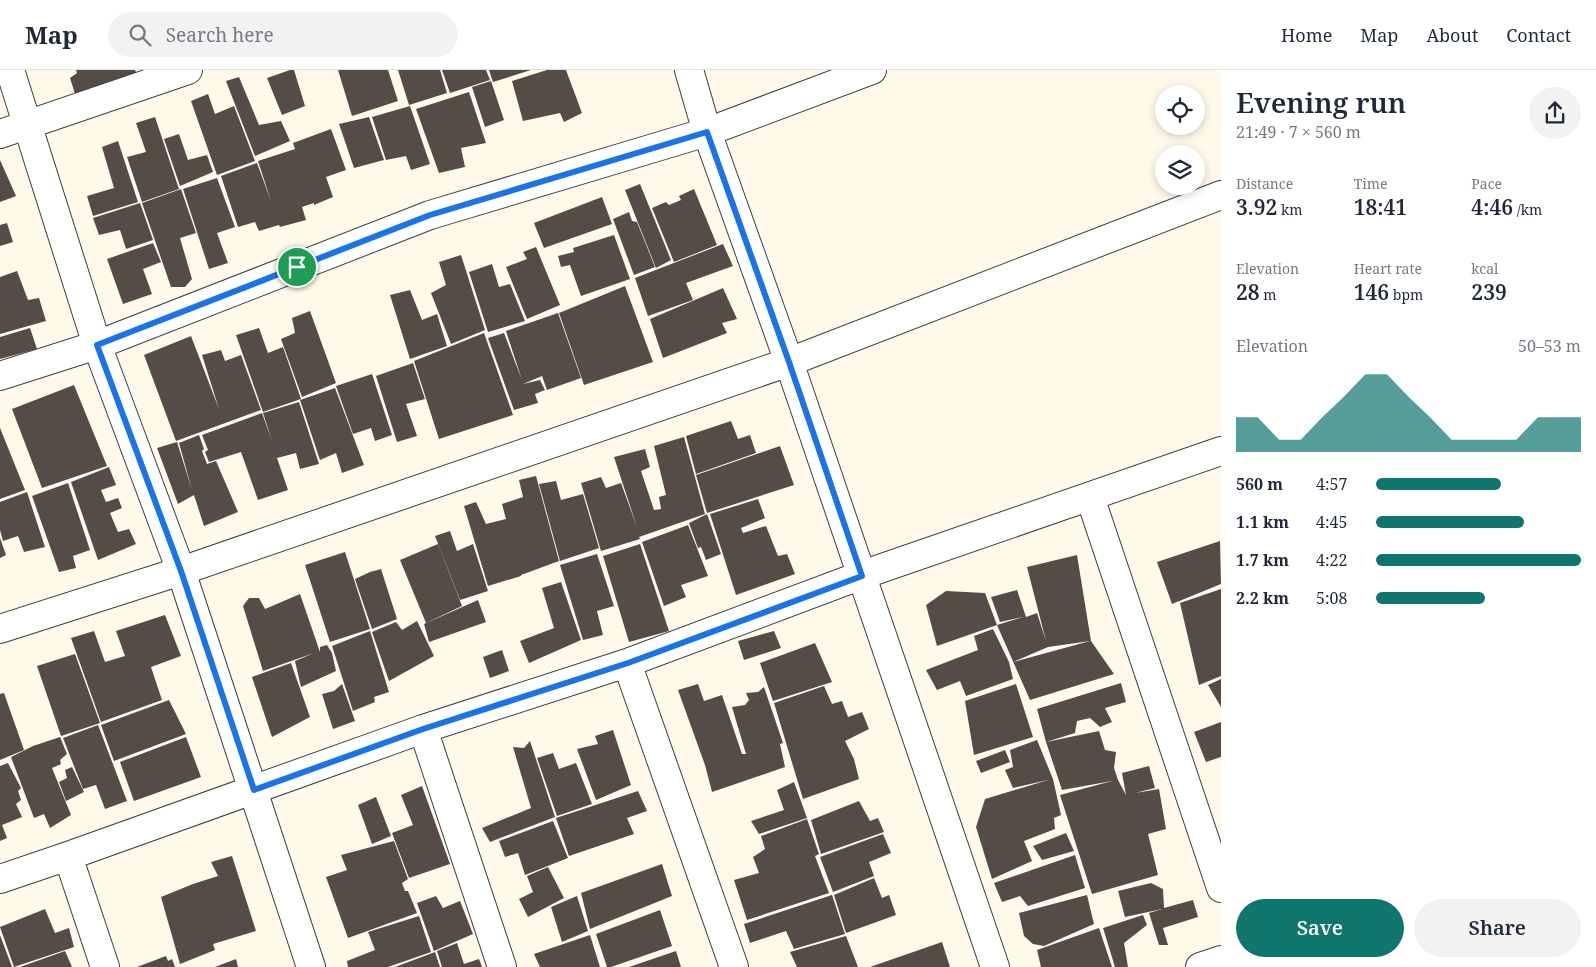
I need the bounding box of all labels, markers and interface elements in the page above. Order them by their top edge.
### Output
search box [108,12,458,57]
text: Map [25,18,78,51]
icon: search [126,21,154,49]
text: Search here [166,22,274,48]
text: Home [1281,23,1332,47]
text: Map [1360,23,1398,47]
text: About [1426,23,1478,47]
text: Contact [1506,23,1571,47]
text: Evening run [1236,83,1406,121]
map controls [1155,85,1205,195]
button: locate [1155,85,1205,135]
button: share [1529,87,1581,139]
text: 21:49 · 7 × 560 m [1236,121,1361,143]
button: layers [1155,145,1205,195]
text: Distance [1236,174,1293,193]
text: Time [1354,174,1387,193]
text: Pace [1471,174,1502,193]
text: 3.92 [1236,193,1277,221]
text: 18:41 [1354,193,1407,221]
text: 4:46 [1471,193,1513,221]
text: km [1277,200,1302,219]
text: /km [1513,200,1542,219]
pin [276,246,318,288]
icon: arrive [283,253,311,281]
text: Elevation [1236,259,1299,278]
text: Heart rate [1354,259,1422,278]
text: kcal [1471,259,1498,278]
text: 28 [1236,278,1260,306]
text: 146 [1354,278,1389,306]
text: 239 [1471,278,1507,306]
text: m [1260,285,1277,304]
text: bpm [1389,285,1423,304]
text: Elevation [1236,335,1308,357]
text: 50–53 m [1518,335,1581,357]
text: 560 m [1236,473,1283,495]
text: 4:57 [1316,473,1347,495]
text: 1.1 km [1236,511,1289,533]
text: 4:45 [1316,511,1347,533]
text: 1.7 km [1236,549,1289,571]
text: 4:22 [1316,549,1347,571]
text: 2.2 km [1236,587,1289,609]
text: 5:08 [1316,587,1347,609]
button: Save [1236,899,1404,957]
button: Share [1414,899,1581,957]

